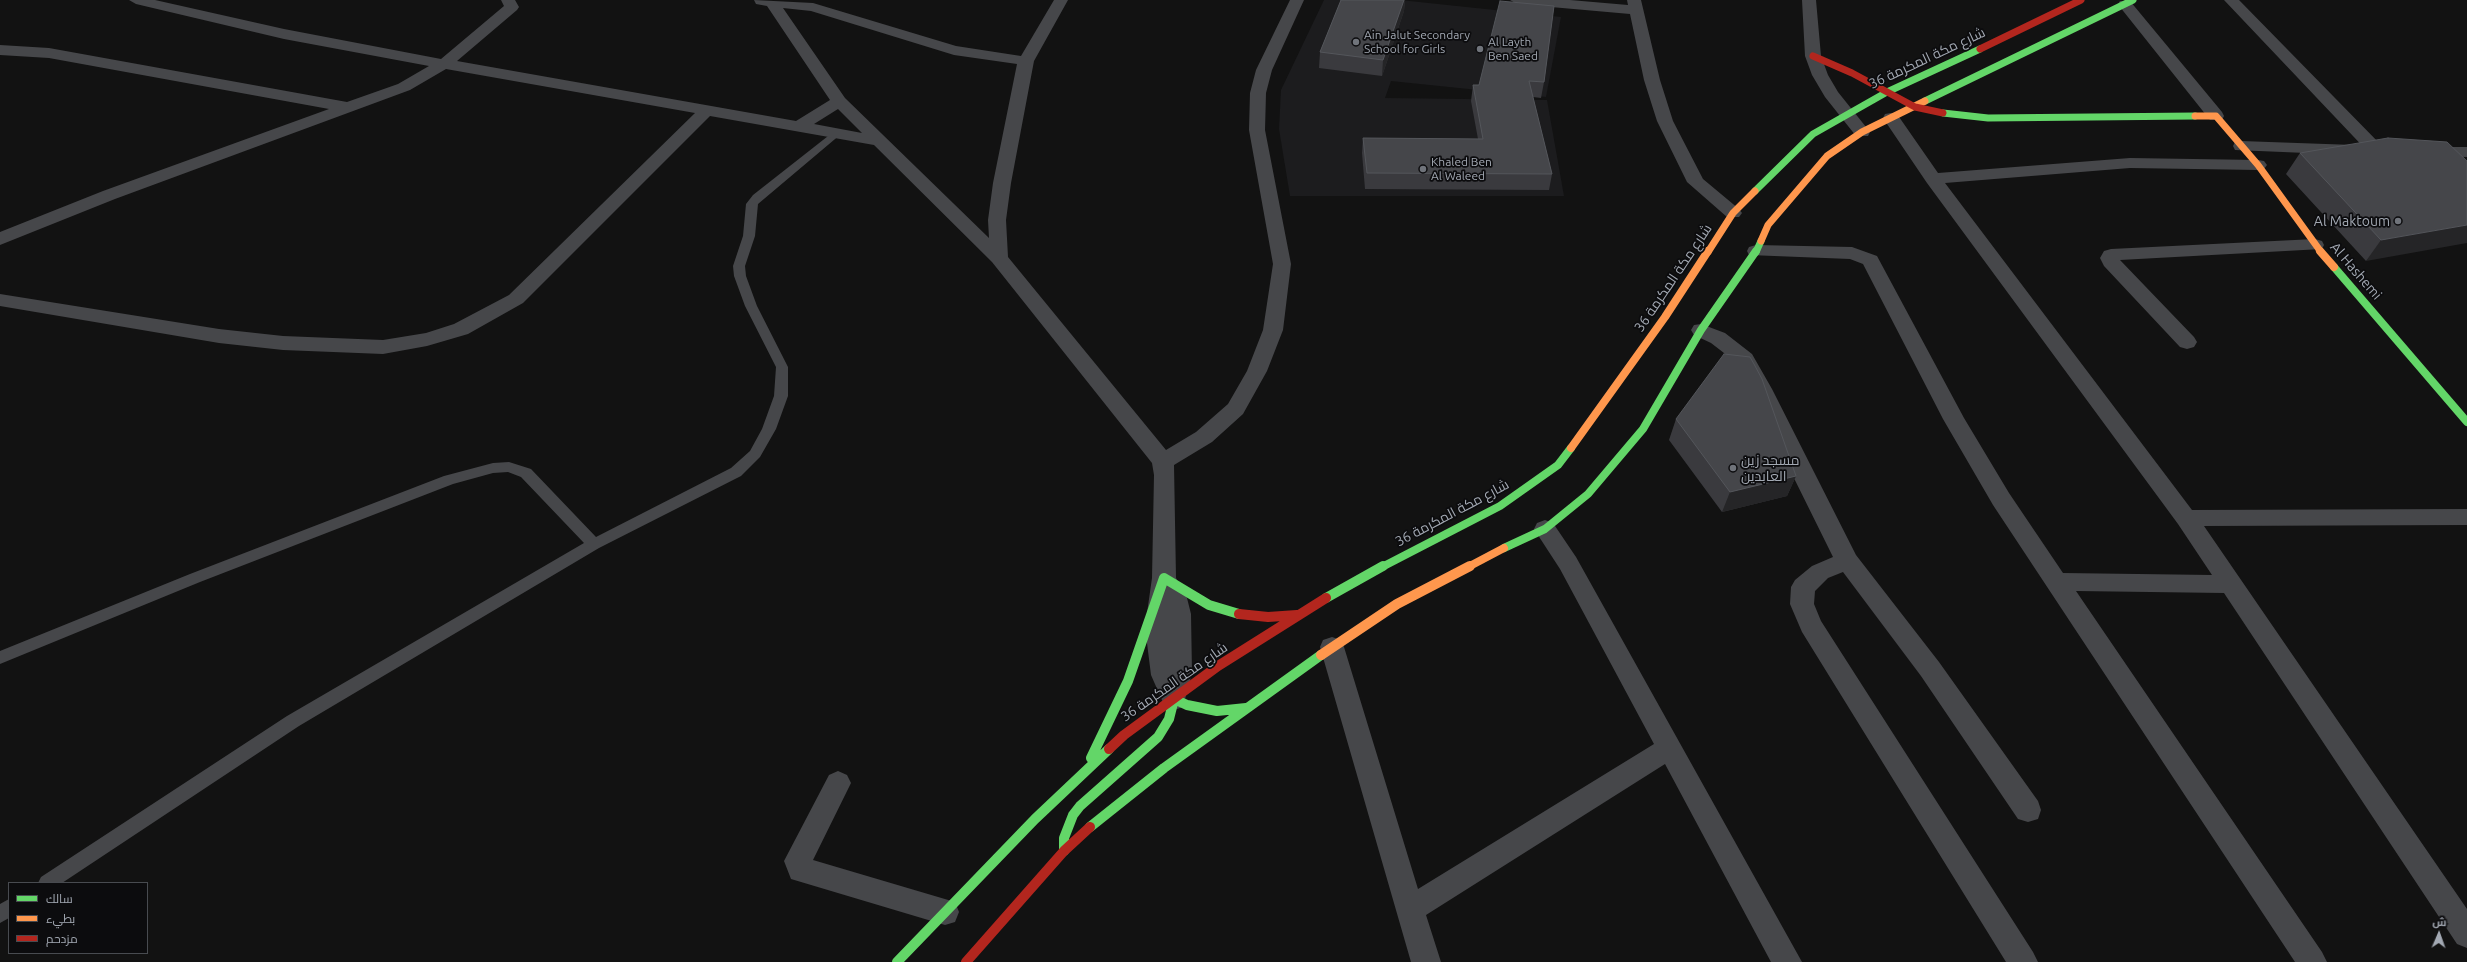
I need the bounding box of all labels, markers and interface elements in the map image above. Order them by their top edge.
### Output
street label: شارع مكة المكرمة 36 [1866,24,1988,92]
place label: Ain Jalut Secondary School for Girls [1364,28,1470,56]
place label: Al Layth Ben Saed [1488,35,1538,63]
marker: Ain Jalut Secondary School for Girls [1351,37,1361,47]
marker: Al Layth Ben Saed [1475,44,1485,54]
place label: Khaled Ben Al Waleed [1431,155,1492,183]
marker: Khaled Ben Al Waleed [1418,164,1428,174]
place label: Al Maktoum [2314,213,2390,229]
marker: Al Maktoum [2393,216,2403,226]
street label: شارع مكة المكرمة 36 [1631,221,1715,335]
street label: Al Hashemi [2327,239,2385,303]
place label: مسجد زين العابدين [1741,452,1799,484]
marker: مسجد زين العابدين [1728,463,1738,473]
street label: شارع مكة المكرمة 36 [1392,476,1512,550]
street label: شارع مكة المكرمة 36 [1117,639,1231,725]
legend [8,882,148,954]
text: سالك [46,892,73,905]
text: بطيء [46,912,75,925]
north arrow [2419,914,2459,954]
text: ش [2432,916,2447,928]
text: مزدحم [46,932,78,945]

